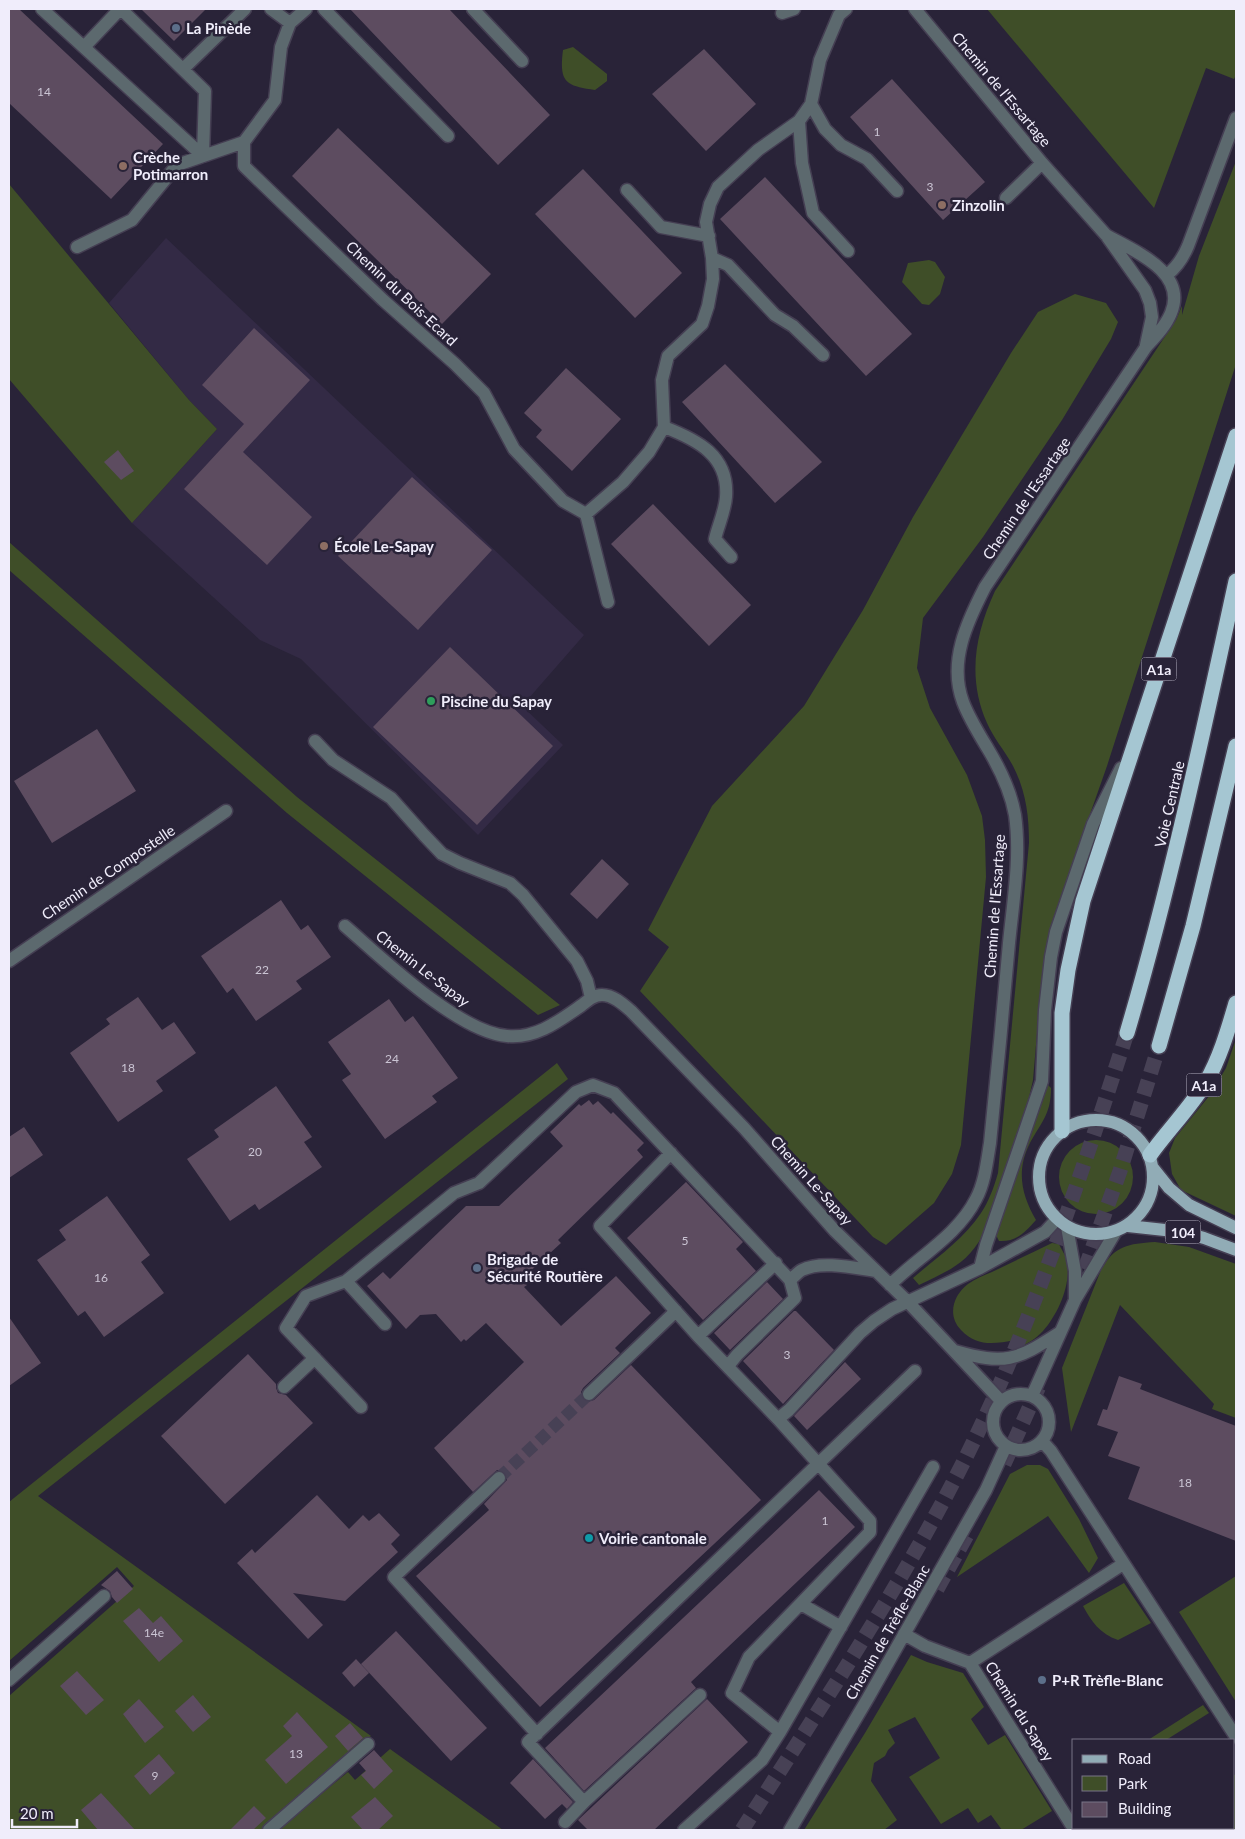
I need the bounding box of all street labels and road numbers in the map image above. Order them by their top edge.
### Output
street label: Chemin de l'Essartage [949,28,1055,150]
street label: Chemin du Bois-Ecard [343,237,461,349]
street label: Chemin de l'Essartage [978,433,1074,563]
road number: A1a [1142,658,1176,681]
street label: Voie Centrale [1150,759,1188,849]
street label: Chemin de Compostelle [38,821,178,923]
street label: Chemin de l'Essartage [980,833,1008,979]
street label: Chemin Le-Sapay [373,926,474,1010]
road number: A1a [1186,1074,1222,1096]
street label: Chemin Le-Sapay [767,1132,857,1229]
road number: 104 [1166,1220,1200,1244]
street label: Chemin de Trèfle-Blanc [841,1561,933,1703]
street label: Chemin du Sapey [982,1658,1058,1765]

